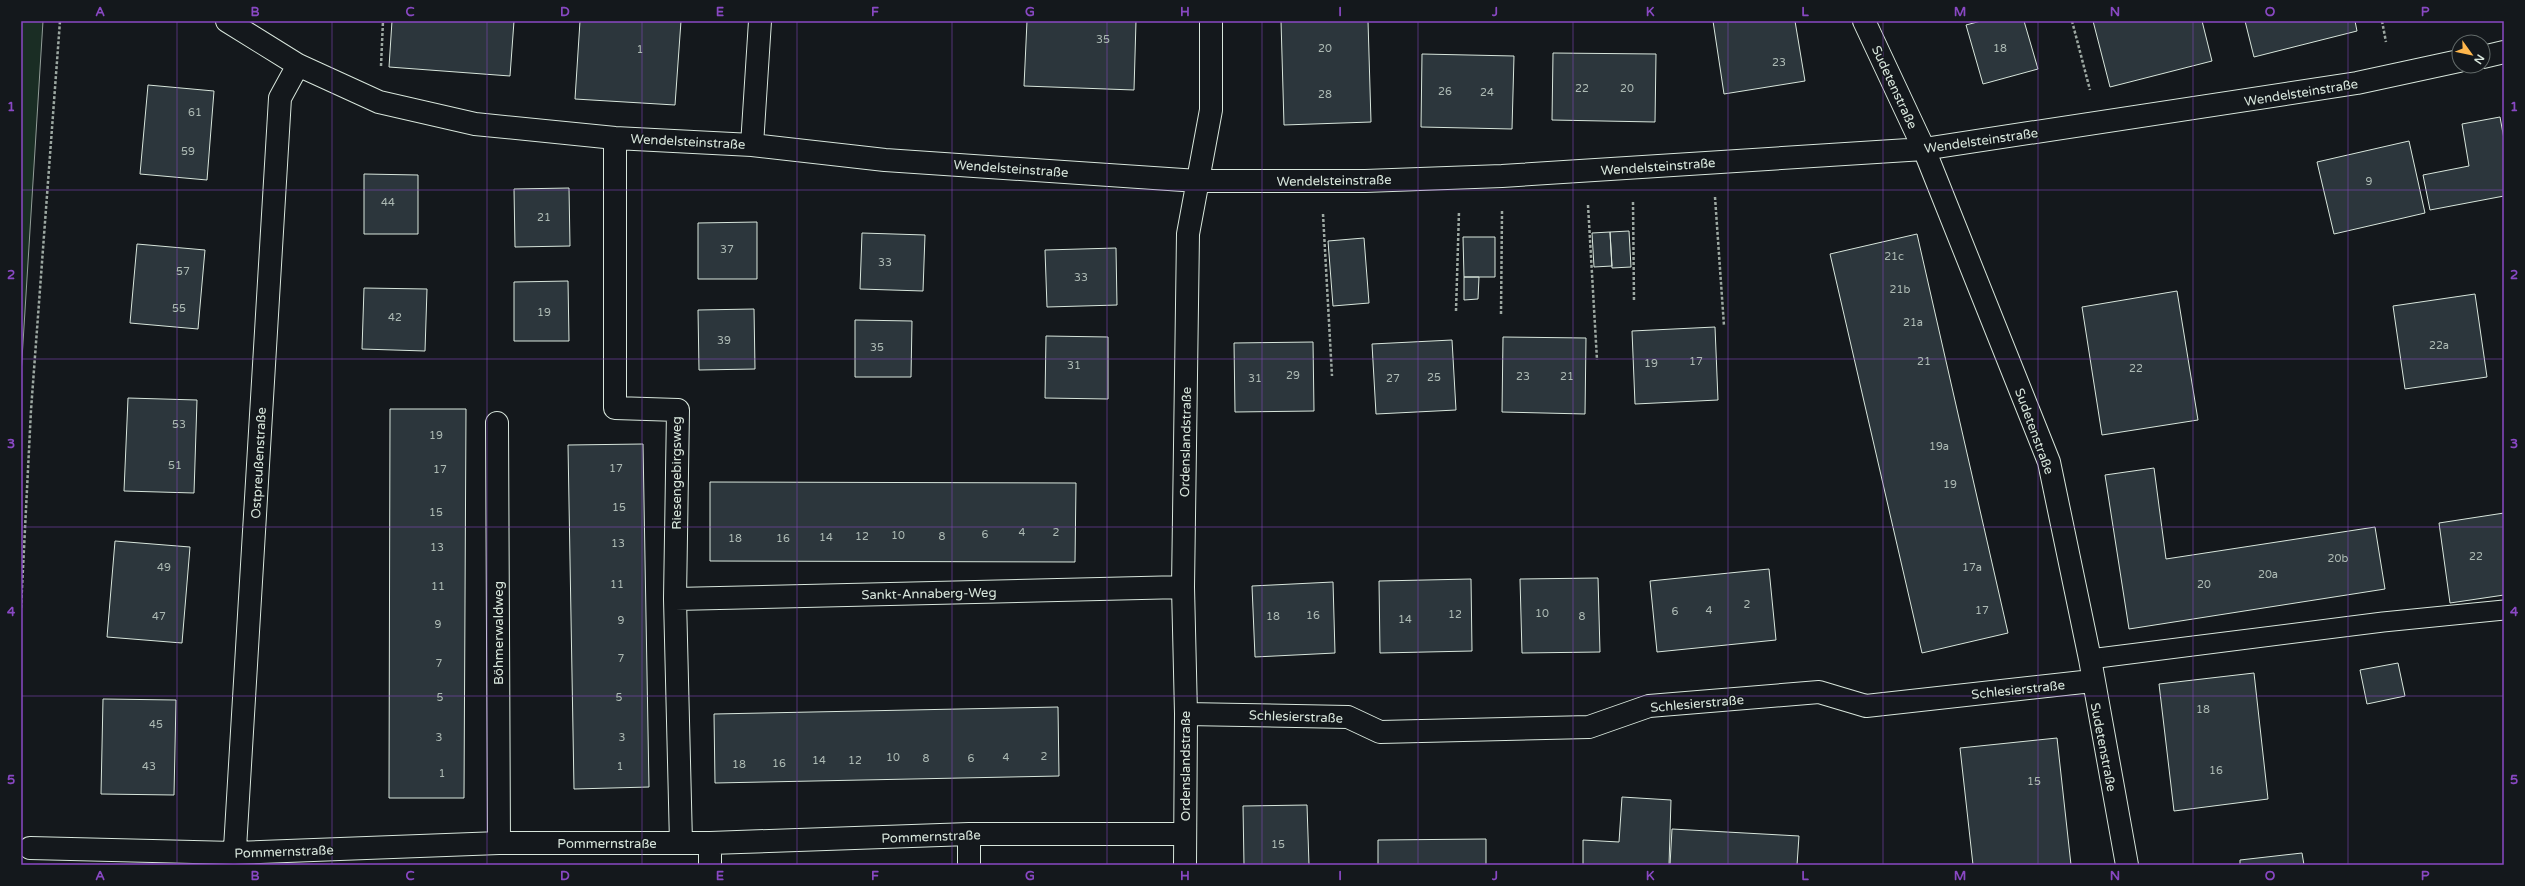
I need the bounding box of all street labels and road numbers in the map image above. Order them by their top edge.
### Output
street label: Sudetenstraße [1868,43,1920,132]
street label: Wendelsteinstraße [2243,76,2359,110]
street label: Wendelsteinstraße [1923,125,2039,157]
street label: Wendelsteinstraße [630,131,746,153]
street label: Wendelsteinstraße [1600,155,1716,179]
street label: Wendelsteinstraße [953,157,1069,181]
street label: Wendelsteinstraße [1276,172,1392,190]
street label: Sudetenstraße [2011,386,2057,476]
street label: Ordenslandstraße [1177,387,1195,497]
street label: Ostpreußenstraße [248,407,270,519]
street label: Riesengebirgsweg [669,416,685,530]
street label: Böhmerwaldweg [491,581,507,685]
street label: Sankt-Annaberg-Weg [861,585,997,603]
street label: Schlesierstraße [1971,677,2066,703]
street label: Schlesierstraße [1650,692,1745,716]
street label: Sudetenstraße [2087,701,2119,793]
street label: Schlesierstraße [1249,707,1343,727]
street label: Ordenslandstraße [1178,711,1194,821]
street label: Pommernstraße [881,827,981,847]
street label: Pommernstraße [557,836,657,852]
street label: Pommernstraße [234,842,334,862]

